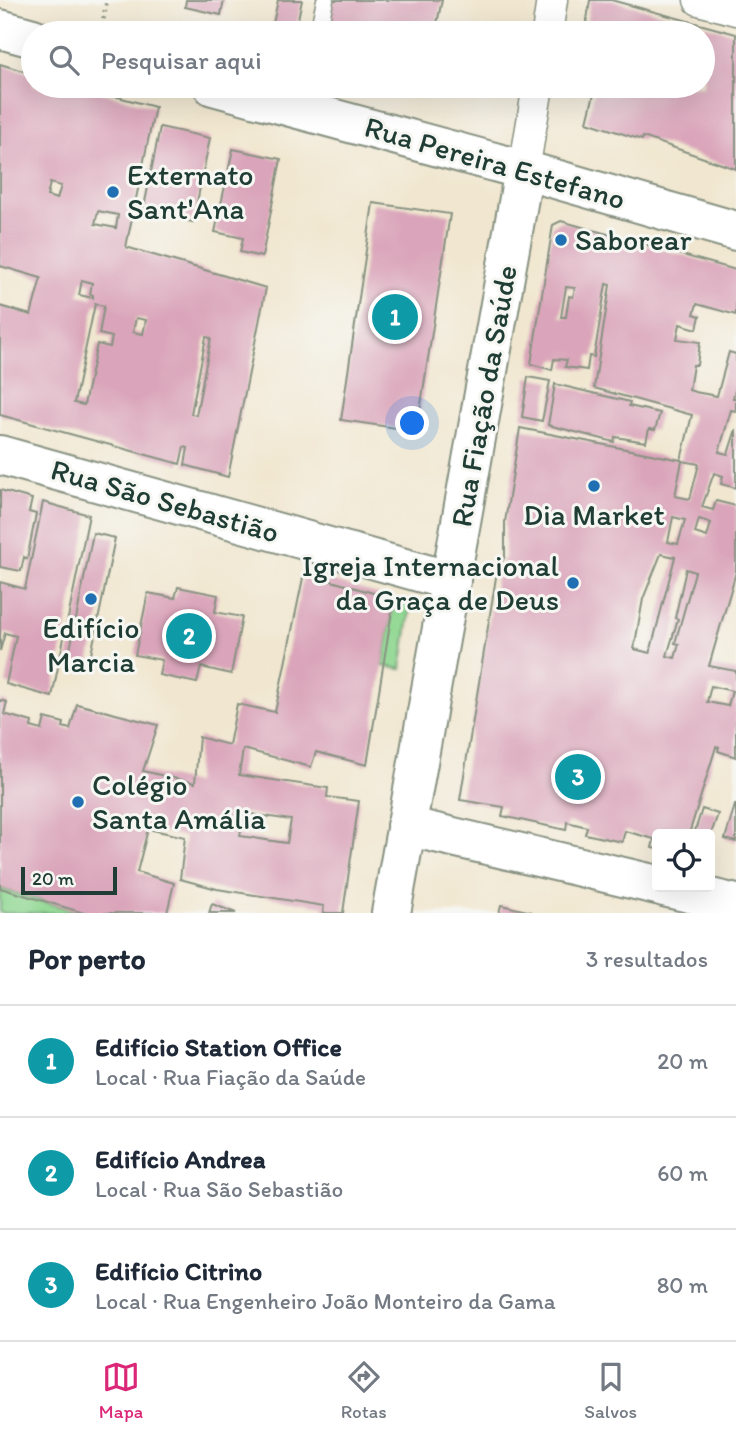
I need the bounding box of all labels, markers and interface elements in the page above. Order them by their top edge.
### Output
search box [21,21,715,98]
icon: search [45,41,83,79]
text: Pesquisar aqui [101,44,262,76]
street label: Rua Pereira Estefano [361,108,630,217]
place label: Externato Sant'Ana [127,156,254,227]
marker: Externato Sant'Ana [105,184,121,200]
place label: Saborear [575,221,692,258]
marker: Saborear [553,232,569,248]
street label: Rua Fiação da Saúde [442,262,525,530]
pin: 1 [372,291,418,343]
your location [395,406,429,440]
street label: Rua São Sebastião [47,450,283,551]
marker: Dia Market [586,478,602,494]
place label: Dia Market [523,496,665,533]
place label: Igreja Internacional da Graça de Deus [302,547,559,618]
marker: Igreja Internacional da Graça de Deus [565,575,581,591]
marker: Edifício Marcia [83,591,99,607]
place label: Edifício Marcia [43,609,139,680]
pin: 2 [166,610,212,662]
pin: 3 [555,751,601,803]
place label: Colégio Santa Amália [92,766,266,837]
marker: Colégio Santa Amália [70,794,86,810]
map controls [652,829,715,892]
button: locate [652,829,715,892]
scale bar [21,864,117,896]
text: 20 m [32,867,74,890]
text: Por perto [28,940,146,977]
text: 3 resultados [586,945,708,973]
text: Edifício Station Office [95,1031,342,1063]
text: 1 [46,1047,56,1075]
text: 20 m [657,1047,708,1075]
text: Local · Rua Fiação da Saúde [95,1063,366,1091]
text: Edifício Andrea [95,1143,265,1175]
text: 2 [45,1159,57,1187]
text: 60 m [657,1159,708,1187]
text: Local · Rua São Sebastião [95,1175,343,1203]
text: Edifício Citrino [95,1255,262,1287]
text: 3 [45,1271,57,1299]
text: 80 m [657,1271,708,1299]
text: Local · Rua Engenheiro João Monteiro da Gama [95,1287,556,1315]
tab: Mapa [99,1358,143,1423]
tab: Rotas [341,1358,387,1423]
tab: Salvos [584,1358,637,1423]

